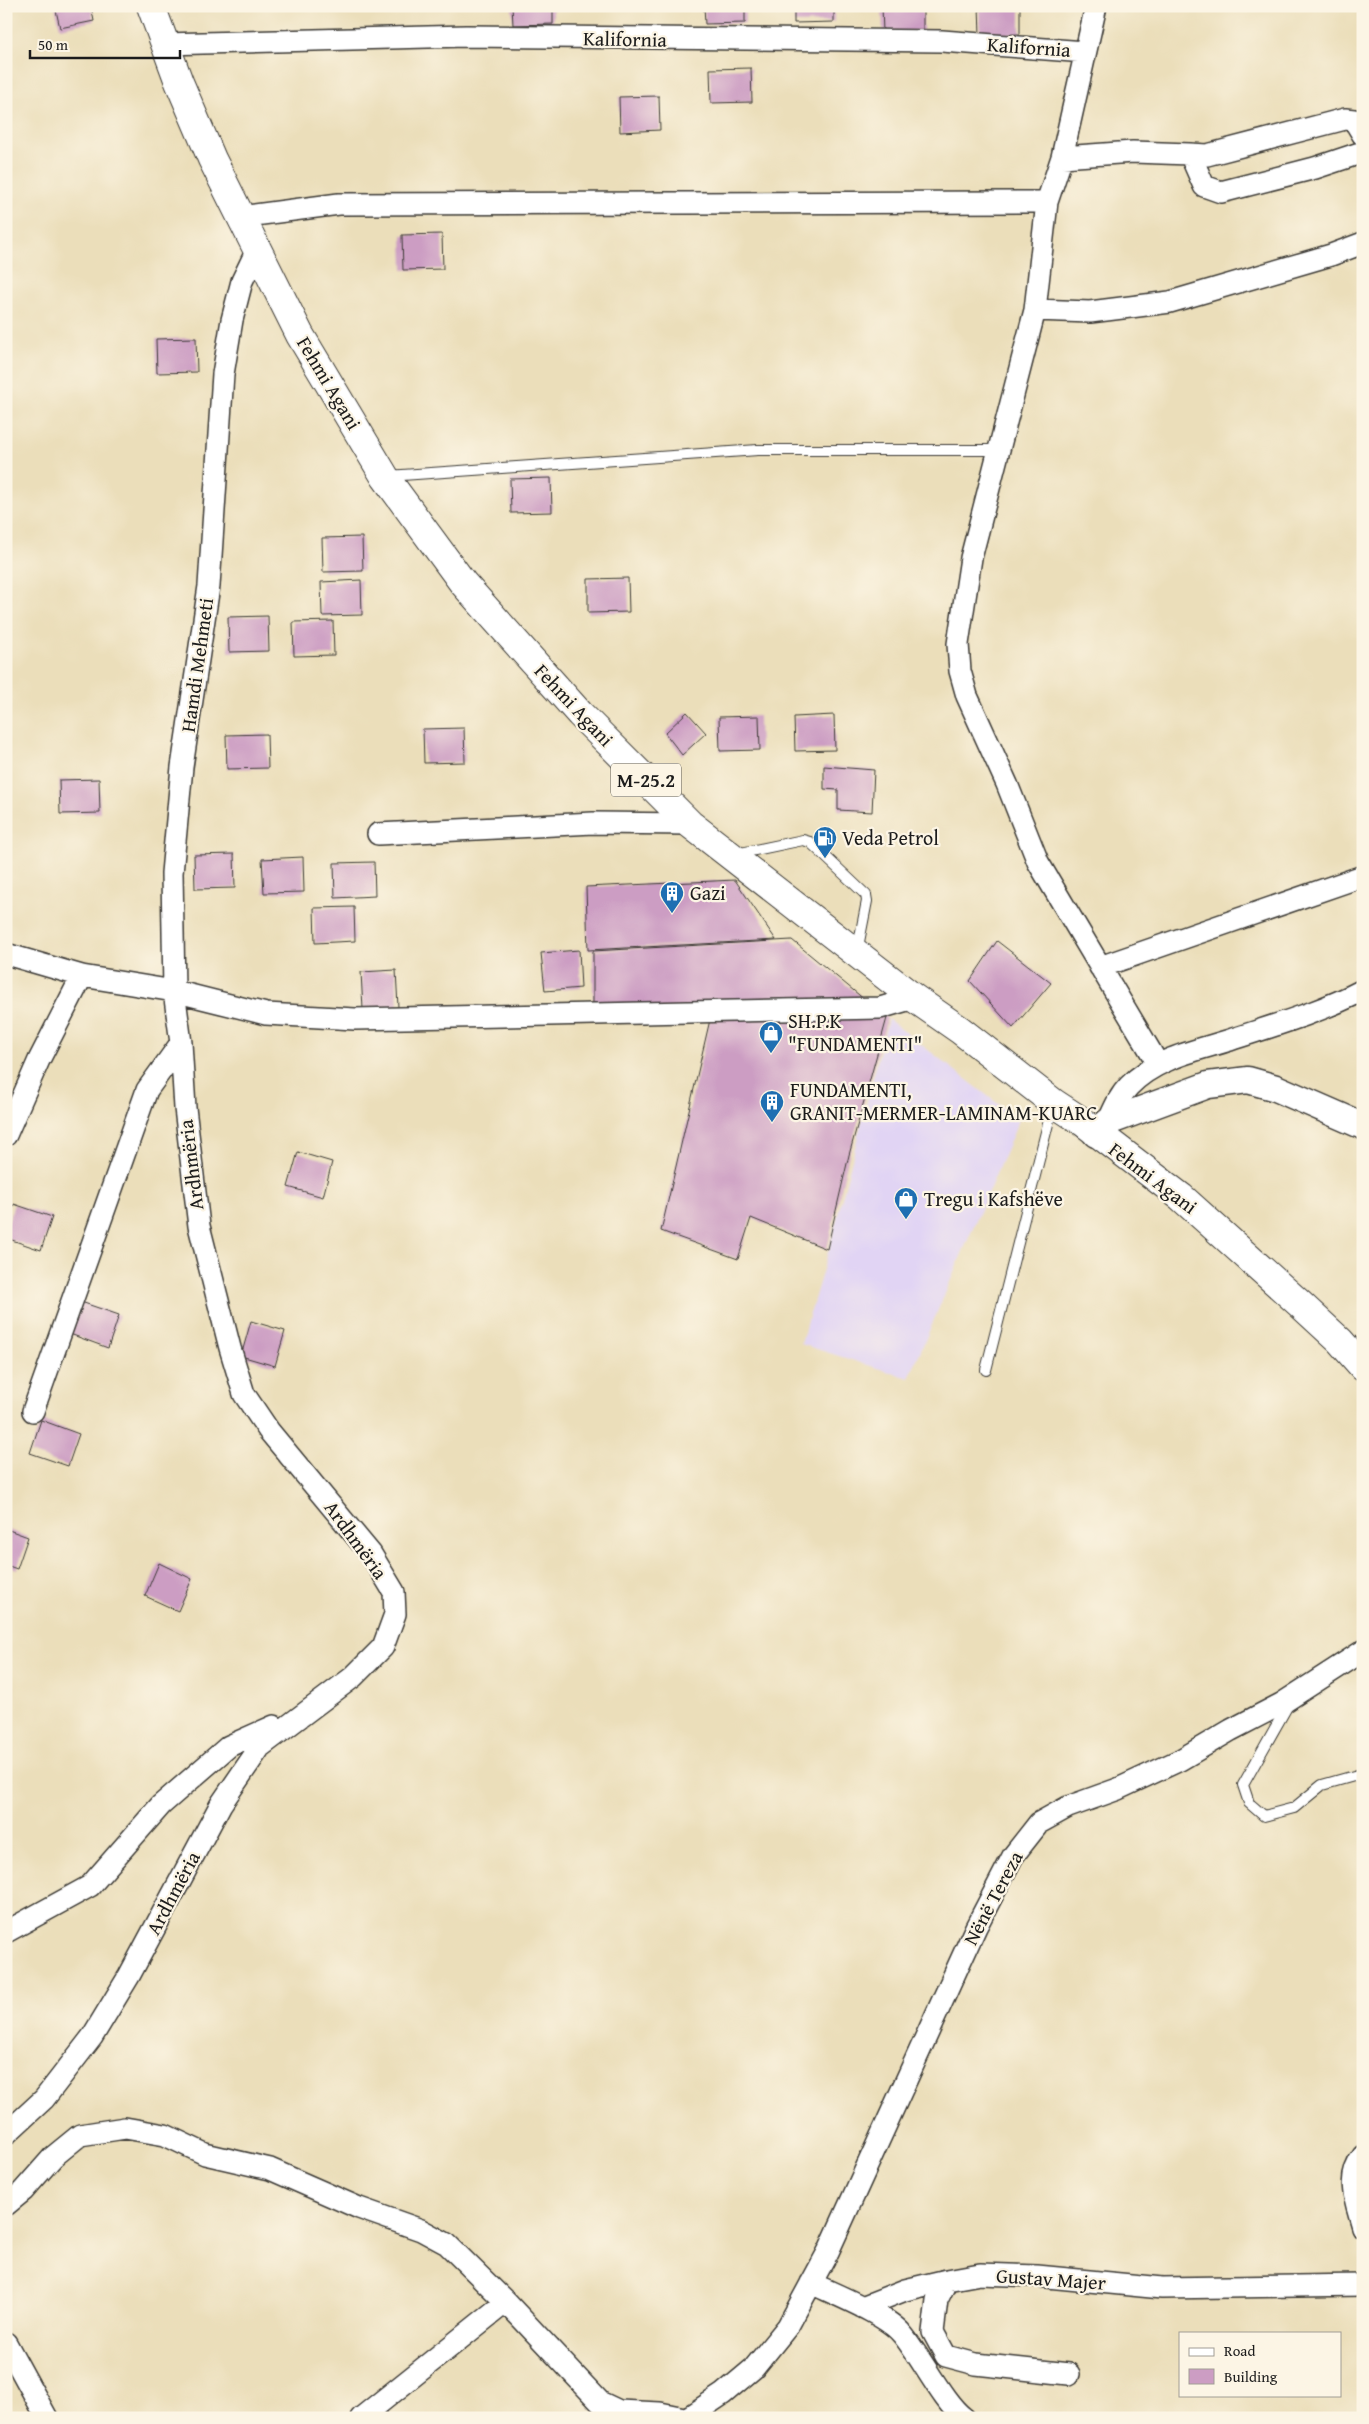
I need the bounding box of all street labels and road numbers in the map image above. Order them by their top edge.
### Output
street label: Kalifornia [583,23,668,54]
street label: Kalifornia [986,29,1072,64]
street label: Fehmi Agani [290,331,369,435]
street label: Hamdi Mehmeti [173,596,220,734]
street label: Fehmi Agani [528,657,621,753]
road number: M-25.2 [611,764,681,796]
street label: Ardhmëria [170,1118,210,1212]
street label: Fehmi Agani [1103,1135,1204,1221]
street label: Ardhmëria [318,1494,395,1586]
street label: Ardhmëria [138,1845,207,1940]
street label: Nënë Tereza [956,1845,1030,1950]
street label: Gustav Majer [995,2260,1107,2297]

